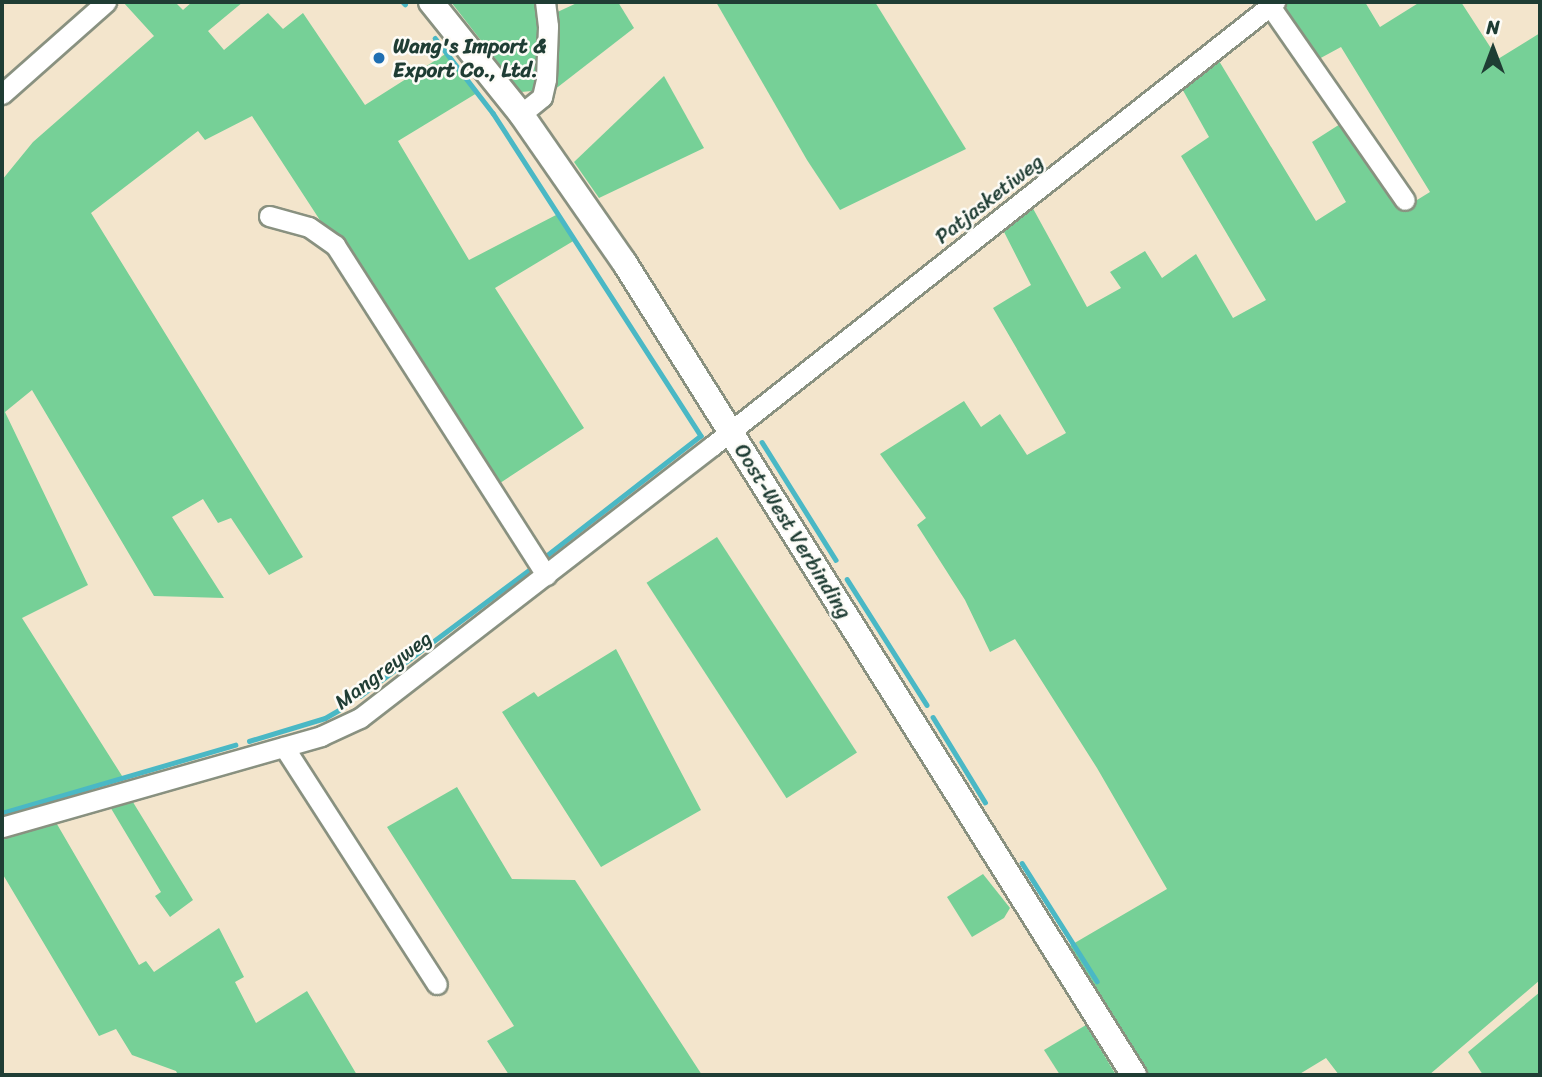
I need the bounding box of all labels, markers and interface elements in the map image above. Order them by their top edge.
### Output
text: N [1486,11,1500,44]
north arrow [1458,14,1528,84]
place label: Wang's Import & Export Co., Ltd. [393,33,546,83]
marker: Wang's Import & Export Co., Ltd. [371,50,387,66]
street label: Patjasketiweg [930,149,1048,249]
street label: Oost-West Verbinding [729,439,857,623]
street label: Mangreyweg [329,625,437,715]

